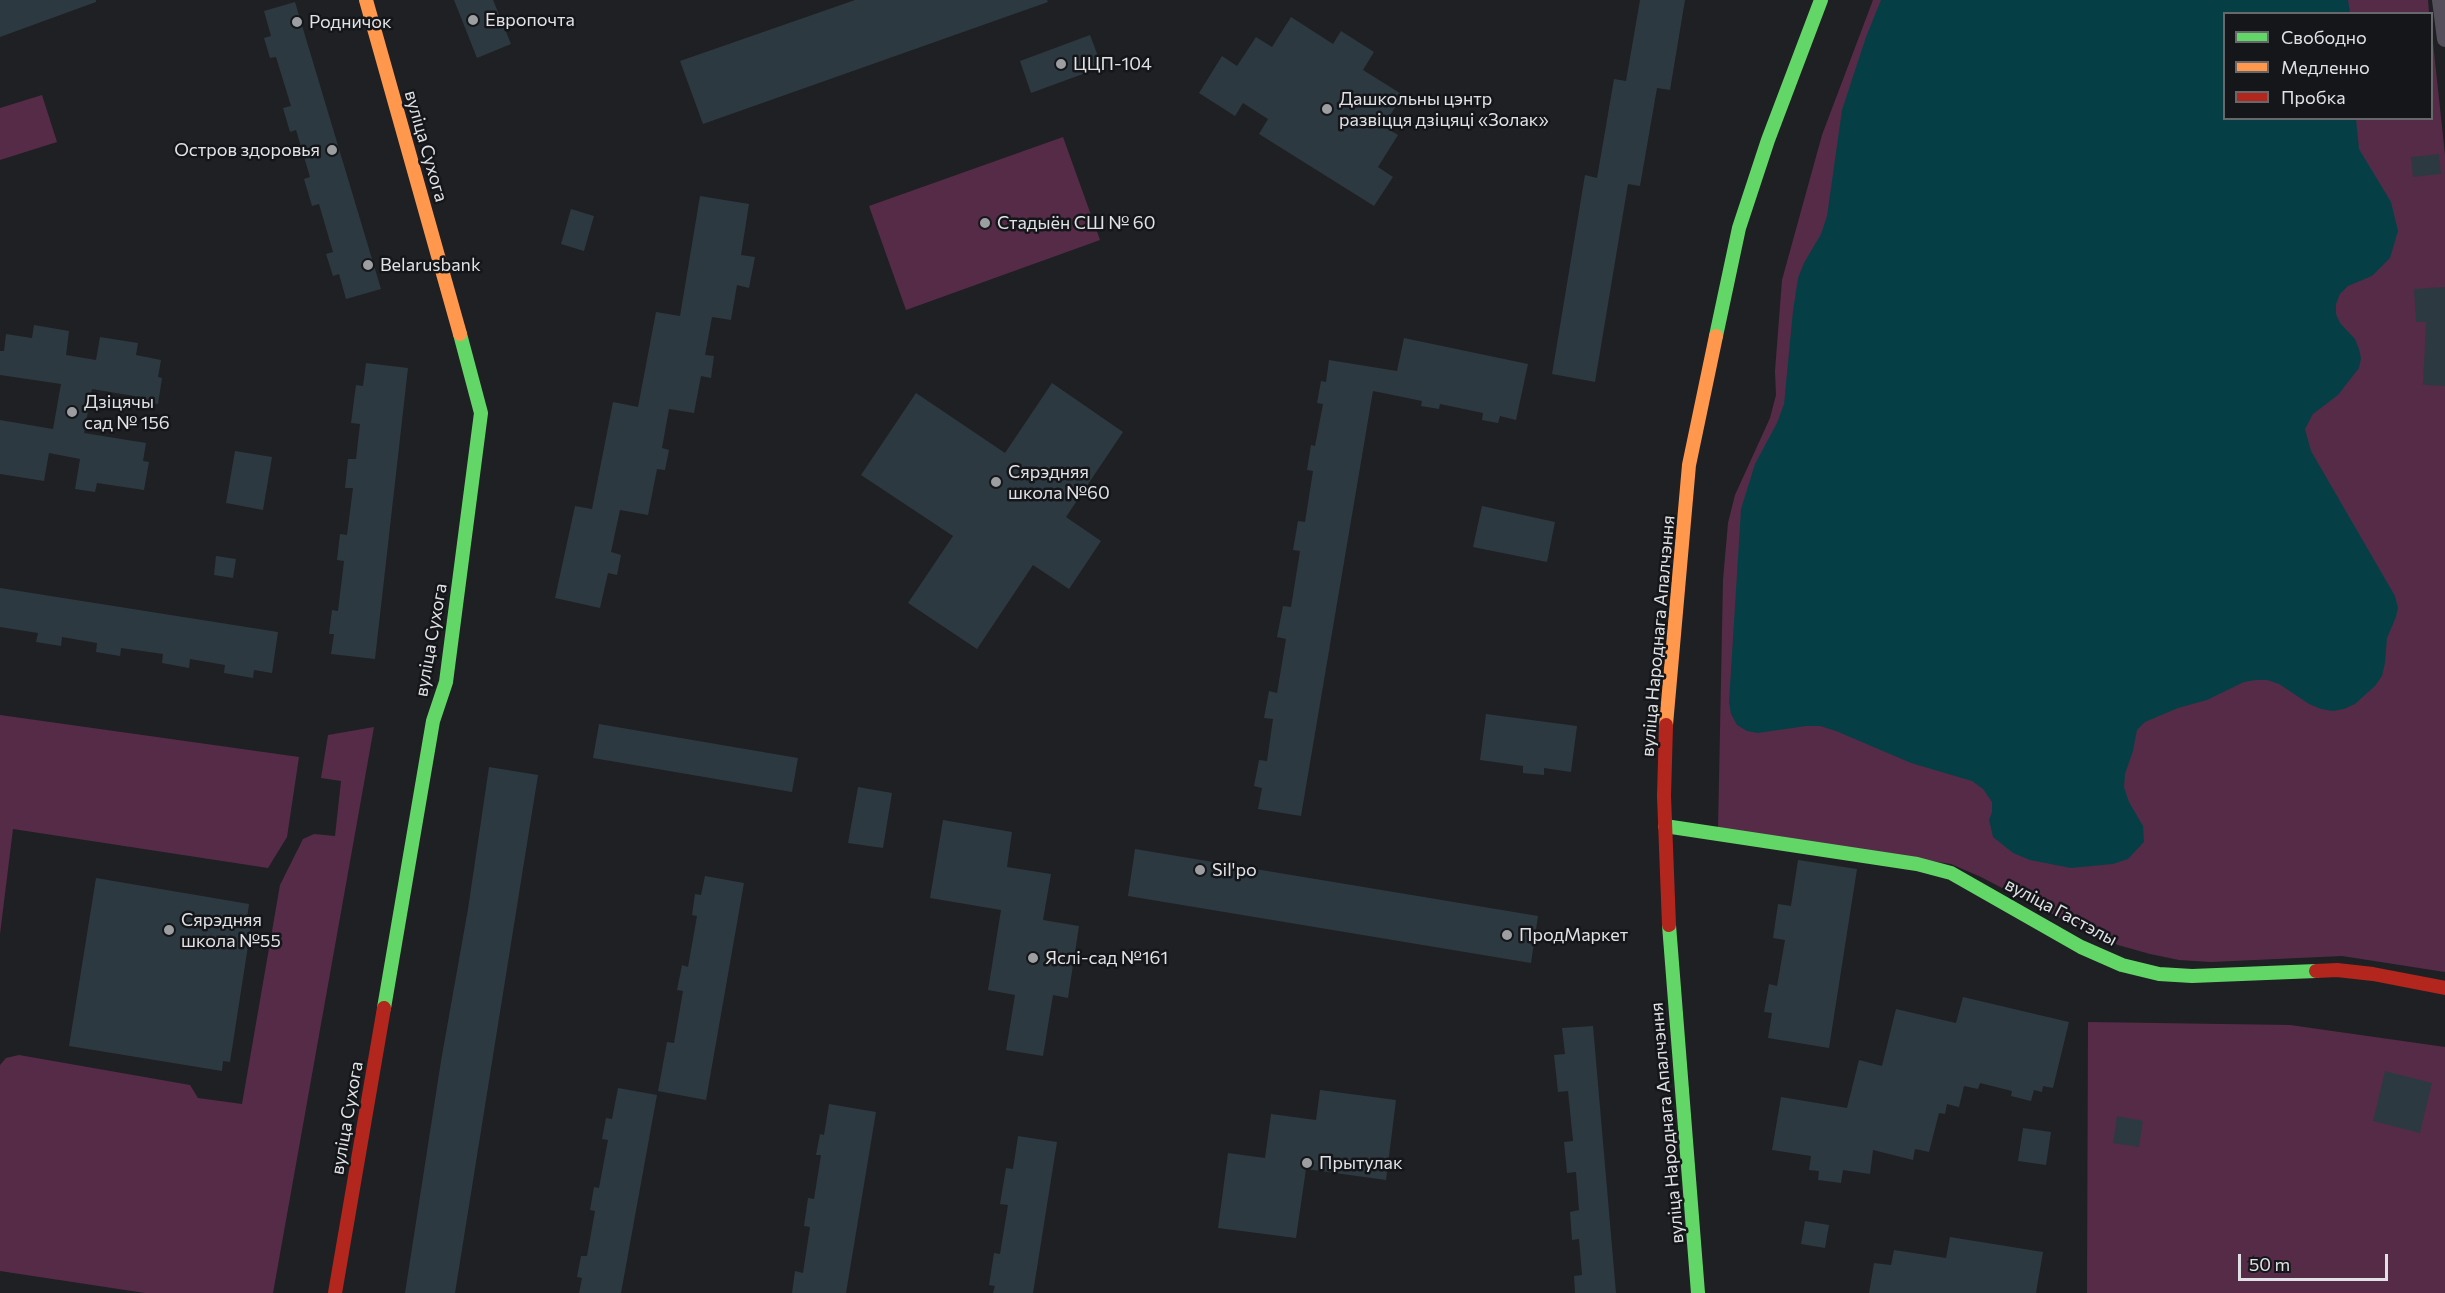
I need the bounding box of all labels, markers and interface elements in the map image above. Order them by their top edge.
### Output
place label: Европочта [485,9,575,31]
place label: Родничок [309,11,392,33]
legend [2223,12,2433,120]
marker: Европочта [466,13,480,27]
marker: Родничок [290,15,304,29]
text: Свободно [2281,26,2367,48]
place label: ЦЦП-104 [1073,53,1152,75]
text: Медленно [2281,56,2370,78]
marker: ЦЦП-104 [1054,57,1068,71]
text: Пробка [2281,86,2346,108]
street label: вуліца Сухога [400,88,452,204]
place label: Дашкольны цэнтр развіцця дзіцяці «Золак» [1339,88,1549,130]
marker: Дашкольны цэнтр развіцця дзіцяці «Золак» [1320,102,1334,116]
place label: Остров здоровья [174,139,320,161]
marker: Остров здоровья [325,143,339,157]
place label: Стадыён СШ № 60 [997,212,1155,234]
marker: Стадыён СШ № 60 [978,216,992,230]
place label: Belarusbank [380,254,481,276]
marker: Belarusbank [361,258,375,272]
place label: Дзіцячы сад № 156 [84,391,170,434]
marker: Дзіцячы сад № 156 [65,405,79,419]
place label: Сярэдняя школа №60 [1008,461,1110,504]
marker: Сярэдняя школа №60 [989,475,1003,489]
street label: вуліца Народнага Апалчэння [1637,514,1679,758]
street label: вуліца Сухога [410,582,452,698]
place label: Sil'po [1212,859,1257,881]
marker: Sil'po [1193,863,1207,877]
street label: вуліца Гастэлы [2001,873,2121,951]
place label: Сярэдняя школа №55 [181,909,281,952]
marker: Сярэдняя школа №55 [162,923,176,937]
place label: ПродМаркет [1519,924,1628,946]
marker: ПродМаркет [1500,928,1514,942]
place label: Яслі-сад №161 [1045,947,1168,969]
marker: Яслі-сад №161 [1026,951,1040,965]
street label: вуліца Народнага Апалчэння [1646,1001,1688,1245]
street label: вуліца Сухога [326,1060,368,1176]
place label: Прытулак [1319,1152,1403,1174]
marker: Прытулак [1300,1156,1314,1170]
scale bar [2241,1242,2391,1280]
text: 50 m [2249,1253,2290,1275]

